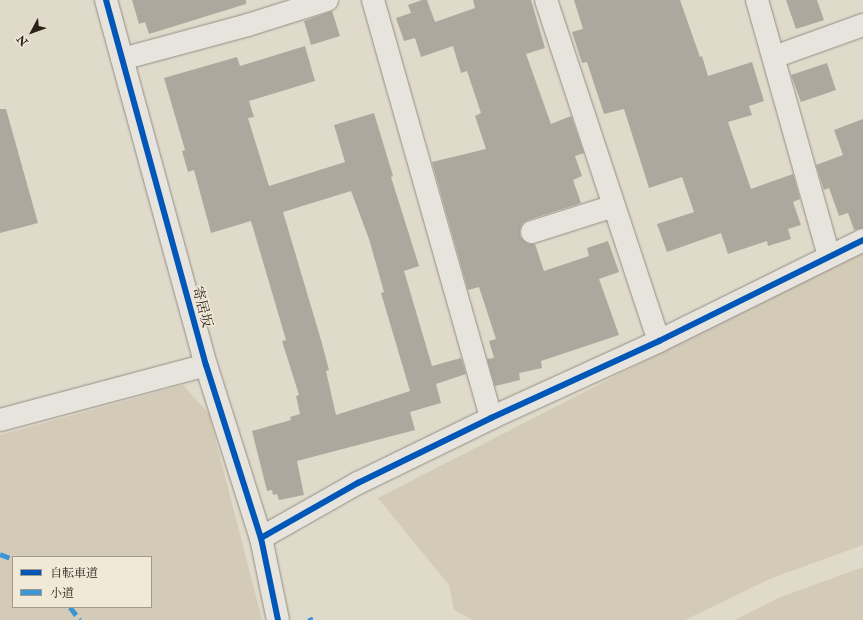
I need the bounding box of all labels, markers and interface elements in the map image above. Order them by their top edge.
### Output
north arrow [12,12,52,52]
text: N [14,32,31,48]
street label: 寄居坂 [188,285,216,329]
legend [12,556,152,608]
text: 自転車道 [50,566,98,581]
text: 小道 [50,586,74,601]

